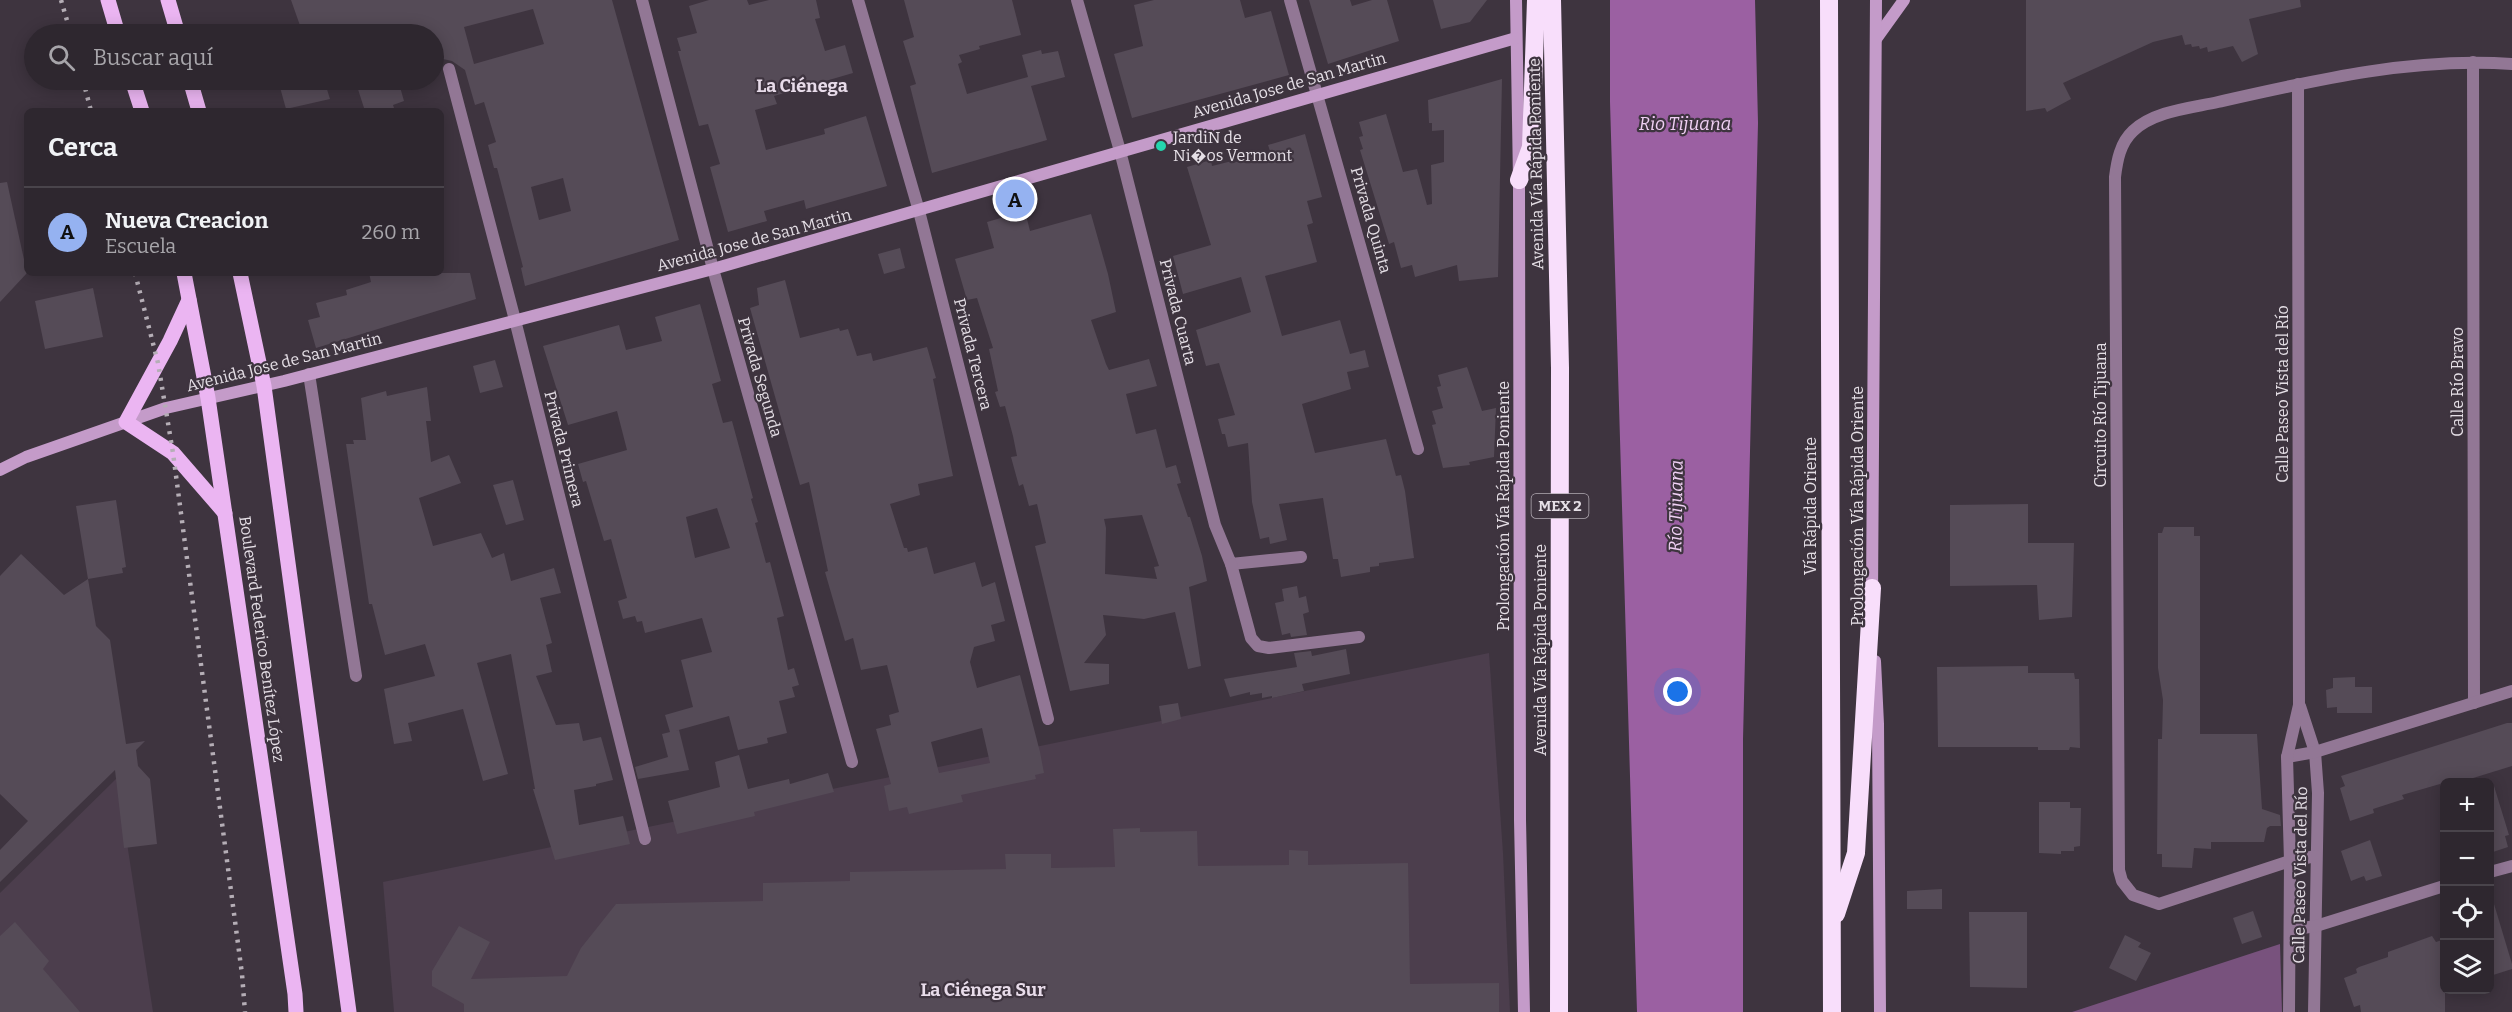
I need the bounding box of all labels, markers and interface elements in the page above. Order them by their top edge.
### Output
search box [24,24,444,90]
icon: search [45,41,78,74]
text: Buscar aquí [93,44,213,71]
street label: Avenida Jose de San Martin [1190,48,1388,122]
street label: Avenida Vía Rápida Poniente [1525,58,1547,270]
district label: La Ciénega [756,75,848,97]
water label: Rio Tijuana [1639,113,1731,135]
place label: JardiN de Ni�os Vermont [1172,128,1293,165]
text: Cerca [48,132,118,163]
marker: JardiN de Ni�os Vermont [1154,139,1168,153]
street label: Privada Quinta [1347,165,1395,276]
pin: A [996,176,1034,222]
street label: Avenida Jose de San Martin [655,205,853,275]
text: Nueva Creacion [105,207,268,234]
text: A [60,220,75,244]
text: 260 m [361,220,420,244]
text: Escuela [105,234,176,258]
street label: Privada Cuarta [1156,257,1200,367]
street label: Privada Tercera [950,296,996,412]
street label: Calle Paseo Vista del Río [2273,305,2292,483]
street label: Privada Segunda [734,315,786,439]
street label: Calle Río Bravo [2448,327,2467,437]
street label: Avenida Jose de San Martin [184,329,384,395]
street label: Circuito Río Tijuana [2091,342,2110,488]
street label: Prolongación Vía Rápida Poniente [1494,381,1513,631]
street label: Prolongación Vía Rápida Oriente [1848,386,1867,626]
street label: Privada Primera [540,389,588,509]
street label: Vía Rápida Oriente [1801,437,1820,575]
water label: Río Tijuana [1664,460,1688,552]
road number: MEX 2 [1532,494,1588,518]
street label: Boulevard Federico Benítez López [235,515,289,764]
street label: Avenida Vía Rápida Poniente [1531,544,1550,756]
your location [1663,677,1692,706]
map controls [2440,778,2494,994]
button: + [2440,778,2494,832]
street label: Calle Paseo Vista del Río [2289,786,2311,964]
button: − [2440,832,2494,886]
button: locate [2440,886,2494,940]
button: layers [2440,940,2494,994]
district label: La Ciénega Sur [920,979,1046,1001]

